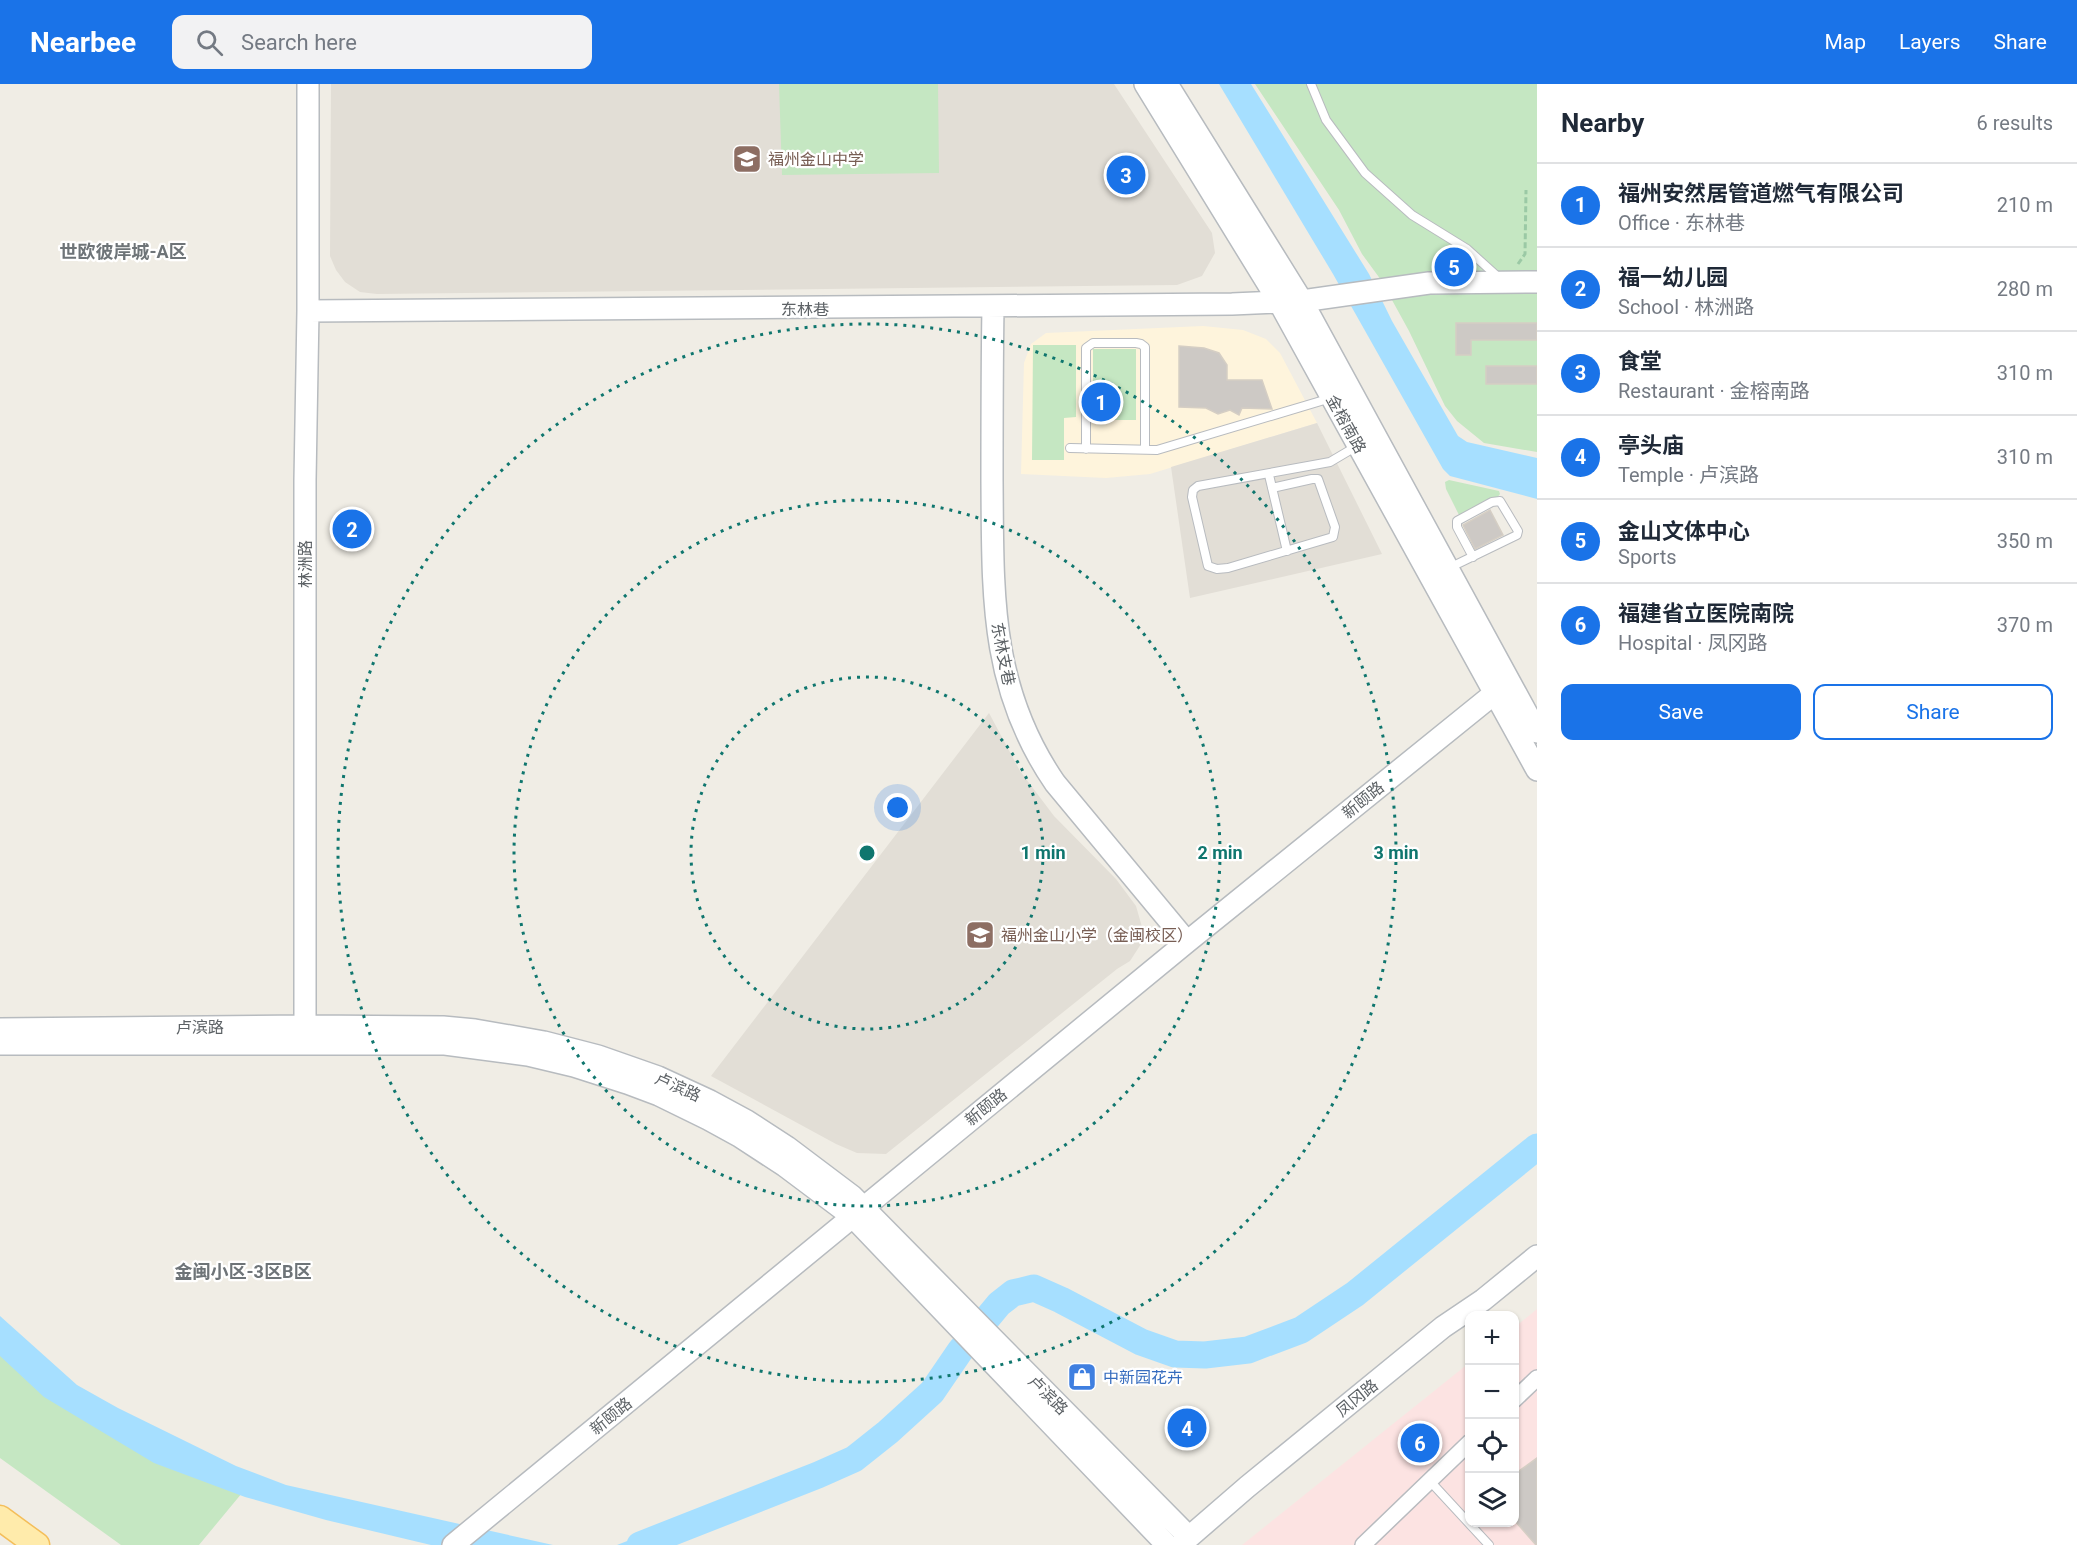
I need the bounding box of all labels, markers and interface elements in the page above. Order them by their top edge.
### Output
search box [172,15,592,69]
text: Nearbee [30,26,136,59]
icon: search [193,26,226,59]
text: Search here [241,30,357,55]
text: Map [1824,30,1866,54]
text: Layers [1899,30,1960,54]
text: Share [1993,30,2047,54]
text: Nearby [1561,108,1644,138]
text: 6 results [1977,111,2053,135]
school or university icon: 福州金山中学 [731,143,763,175]
place label: 福州金山中学 [768,150,864,169]
pin: 3 [1106,152,1146,197]
text: 福州安然居管道燃气有限公司 [1618,181,1904,206]
text: 1 [1575,193,1586,217]
text: 210 m [1997,193,2053,217]
text: Office · 东林巷 [1618,211,1745,235]
district label: 世欧彼岸城-A区 [59,241,187,262]
pin: 5 [1434,244,1474,290]
text: 福一幼儿园 [1618,265,1728,290]
text: 2 [1575,277,1586,301]
text: 280 m [1997,277,2053,301]
text: School · 林洲路 [1618,295,1754,319]
street label: 东林巷 [781,300,829,319]
text: 食堂 [1618,349,1662,374]
text: 3 [1575,361,1586,385]
text: 310 m [1997,361,2053,385]
text: Restaurant · 金榕南路 [1618,379,1810,403]
pin: 1 [1082,380,1120,424]
street label: 金榕南路 [1322,391,1370,457]
text: 亭头庙 [1618,433,1684,458]
text: 4 [1575,445,1586,469]
text: 310 m [1997,445,2053,469]
text: Temple · 卢滨路 [1618,463,1759,487]
pin: 2 [332,506,372,552]
text: 金山文体中心 [1618,519,1750,544]
text: 5 [1575,529,1586,553]
text: 350 m [1997,529,2053,553]
street label: 林洲路 [296,540,315,588]
text: Sports [1618,545,1677,569]
text: 福建省立医院南院 [1618,601,1794,626]
text: 6 [1575,613,1586,637]
text: 370 m [1997,613,2053,637]
street label: 东林支巷 [988,621,1018,687]
text: Hospital · 凤冈路 [1618,631,1768,655]
button: Save [1561,684,1801,740]
button: Share [1813,684,2053,740]
street label: 新颐路 [1338,778,1388,822]
your location [883,793,912,822]
text: 1 min [1020,842,1066,863]
text: 2 min [1197,842,1243,863]
text: 3 min [1373,842,1419,863]
centre of rings [857,843,877,863]
school or university icon: 福州金山小学（金闽校区） [964,919,996,951]
place label: 福州金山小学（金闽校区） [1001,926,1193,945]
street label: 卢滨路 [176,1018,224,1037]
street label: 卢滨路 [652,1069,704,1105]
street label: 新颐路 [961,1085,1011,1129]
district label: 金闽小区-3区B区 [175,1261,311,1282]
map controls [1465,1311,1519,1527]
button: + [1465,1311,1519,1365]
shop icon: 中新园花卉 [1066,1361,1098,1393]
button: − [1465,1365,1519,1419]
place label: 中新园花卉 [1103,1368,1183,1387]
street label: 卢滨路 [1024,1371,1072,1419]
street label: 凤冈路 [1332,1376,1382,1420]
street label: 新颐路 [586,1394,636,1438]
pin: 4 [1168,1406,1206,1450]
button: locate [1465,1419,1519,1473]
pin: 6 [1400,1420,1440,1466]
button: layers [1465,1473,1519,1527]

